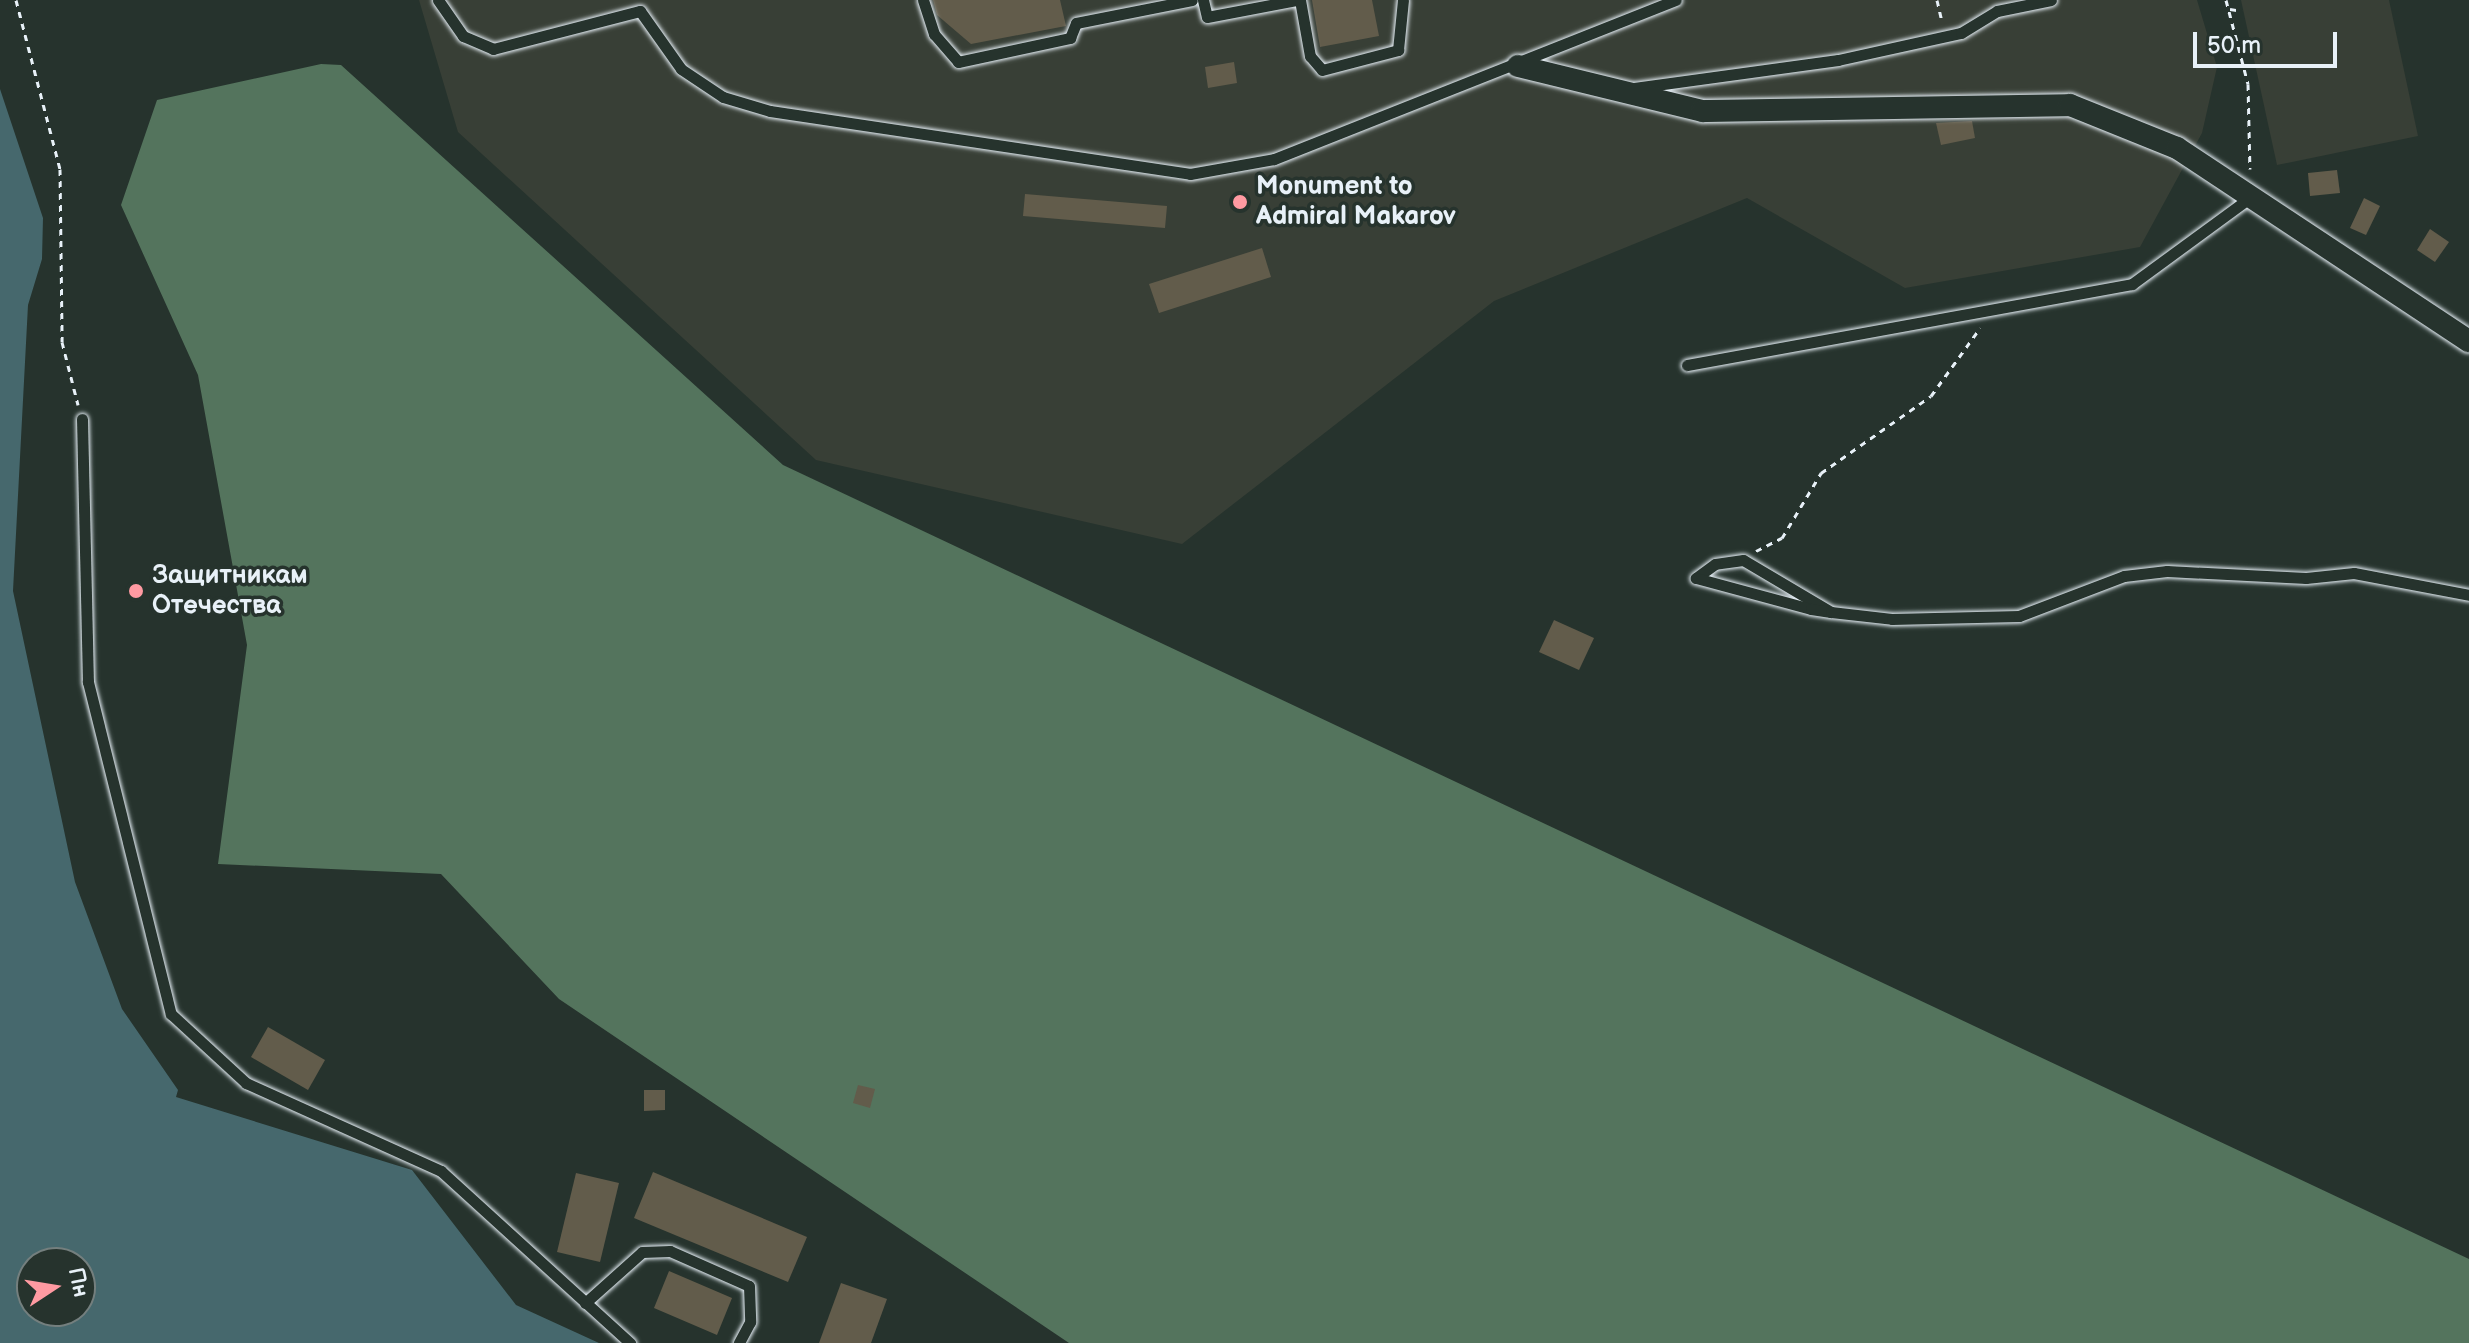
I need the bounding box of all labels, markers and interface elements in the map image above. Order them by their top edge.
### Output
scale bar [2197,16,2341,66]
text: 50 m [2207,31,2261,60]
place label: Monument to Admiral Makarov [1256,171,1456,232]
marker: Monument to Admiral Makarov [1231,193,1249,211]
place label: Защитникам Отечества [152,560,308,622]
marker: Защитникам Отечества [127,582,145,600]
north arrow [16,1247,96,1327]
text: Пн [62,1265,94,1299]

